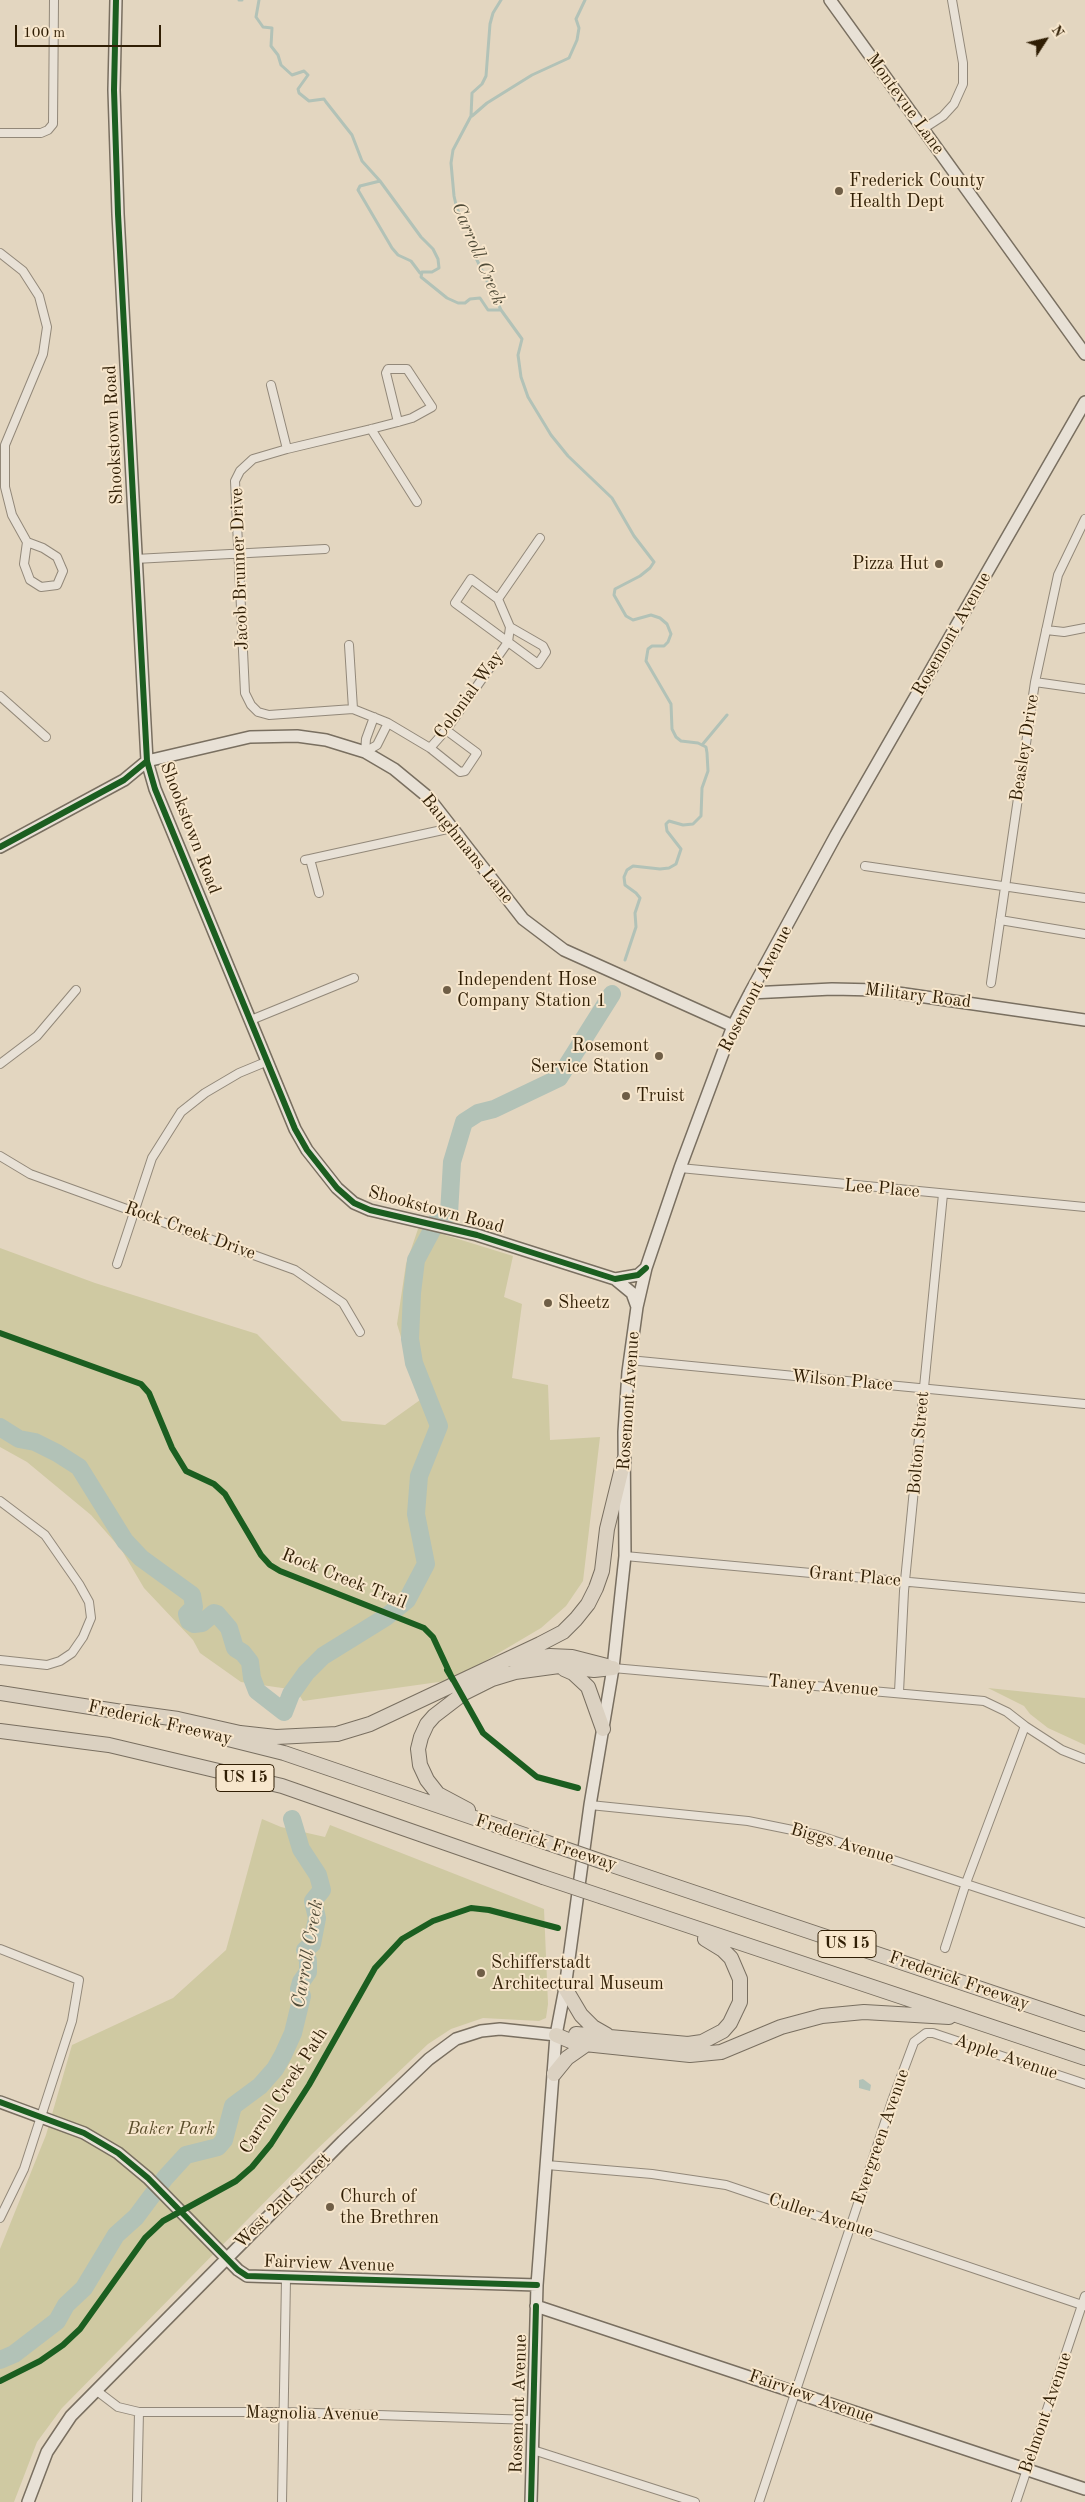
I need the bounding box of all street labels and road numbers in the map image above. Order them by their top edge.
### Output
street label: Montevue Lane [861,49,949,159]
street label: Shookstown Road [100,365,128,505]
street label: Jacob Brunner Drive [226,487,254,651]
street label: Rosemont Avenue [908,568,996,700]
street label: Colonial Way [430,647,508,743]
street label: Beasley Drive [1006,693,1044,803]
street label: Shookstown Road [155,759,225,897]
street label: Baughmans Lane [416,790,518,908]
street label: Rosemont Avenue [715,922,797,1056]
street label: Military Road [864,979,972,1013]
street label: Lee Place [843,1175,921,1203]
street label: Shookstown Road [366,1181,506,1239]
street label: Rock Creek Drive [122,1197,258,1265]
street label: Rosemont Avenue [613,1331,645,1471]
street label: Wilson Place [790,1366,894,1396]
street label: Bolton Street [904,1390,934,1496]
street label: Rock Creek Trail [278,1544,410,1614]
street label: Grant Place [808,1562,902,1592]
street label: Taney Avenue [767,1670,879,1702]
street label: Frederick Freeway [86,1696,234,1750]
road number: US 15 [216,1765,274,1792]
street label: Frederick Freeway [472,1810,620,1876]
street label: Biggs Avenue [788,1819,896,1869]
road number: US 15 [818,1930,876,1958]
street label: Frederick Freeway [886,1947,1032,2015]
street label: Carroll Creek Path [235,2024,333,2158]
street label: Apple Avenue [952,2029,1060,2085]
street label: Evergreen Avenue [848,2066,914,2208]
street label: West 2nd Street [230,2148,336,2254]
street label: Culler Avenue [766,2189,876,2243]
street label: Fairview Avenue [263,2251,395,2277]
street label: Rosemont Avenue [506,2334,532,2474]
street label: Belmont Avenue [1015,2349,1077,2477]
street label: Fairview Avenue [746,2365,876,2429]
street label: Magnolia Avenue [245,2402,379,2426]

